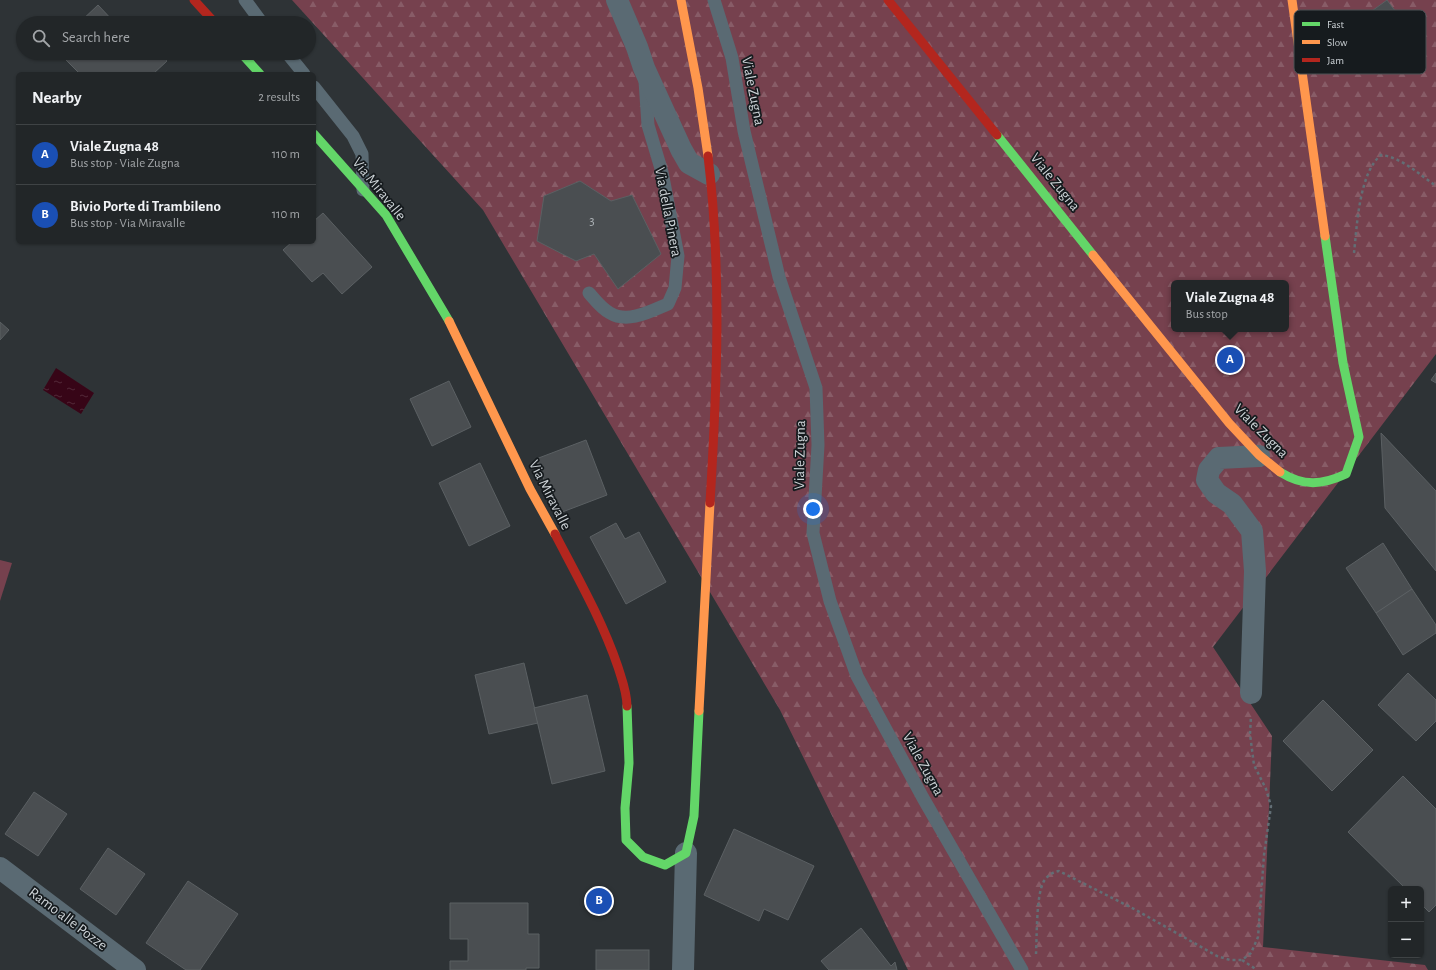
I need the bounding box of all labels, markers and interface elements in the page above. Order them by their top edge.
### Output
legend [1294,10,1426,74]
search box [16,16,316,60]
text: Fast [1327,19,1345,30]
icon: search [30,27,52,49]
text: Search here [62,30,130,45]
text: Slow [1327,37,1348,48]
street label: Viale Zugna [739,55,767,127]
text: Jam [1327,55,1344,66]
text: Nearby [32,89,82,106]
text: 2 results [258,91,300,104]
text: Viale Zugna 48 [70,139,159,154]
text: A [41,148,49,161]
text: 110 m [272,148,300,161]
street label: Viale Zugna [1027,150,1083,214]
street label: Via Miravalle [349,155,409,223]
text: Bus stop · Viale Zugna [70,157,180,170]
street label: Via della Pinera [652,166,684,258]
text: Bivio Porte di Trambileno [70,199,221,214]
text: B [41,208,49,221]
text: 110 m [272,208,300,221]
house number: 3 [589,215,595,228]
text: Bus stop · Via Miravalle [70,217,185,230]
popup [1171,280,1289,332]
text: Viale Zugna 48 [1186,290,1274,305]
text: Bus stop [1186,308,1228,321]
pin: A [1217,345,1243,375]
street label: Viale Zugna [1231,401,1291,461]
street label: Viale Zugna [792,420,808,490]
street label: Via Miravalle [526,458,574,532]
your location [803,499,823,519]
street label: Viale Zugna [900,730,946,798]
street label: Ramo alle Pozze [26,885,110,953]
pin: B [586,886,612,916]
map controls [1388,886,1424,958]
button: + [1388,886,1424,922]
button: − [1388,922,1424,958]

